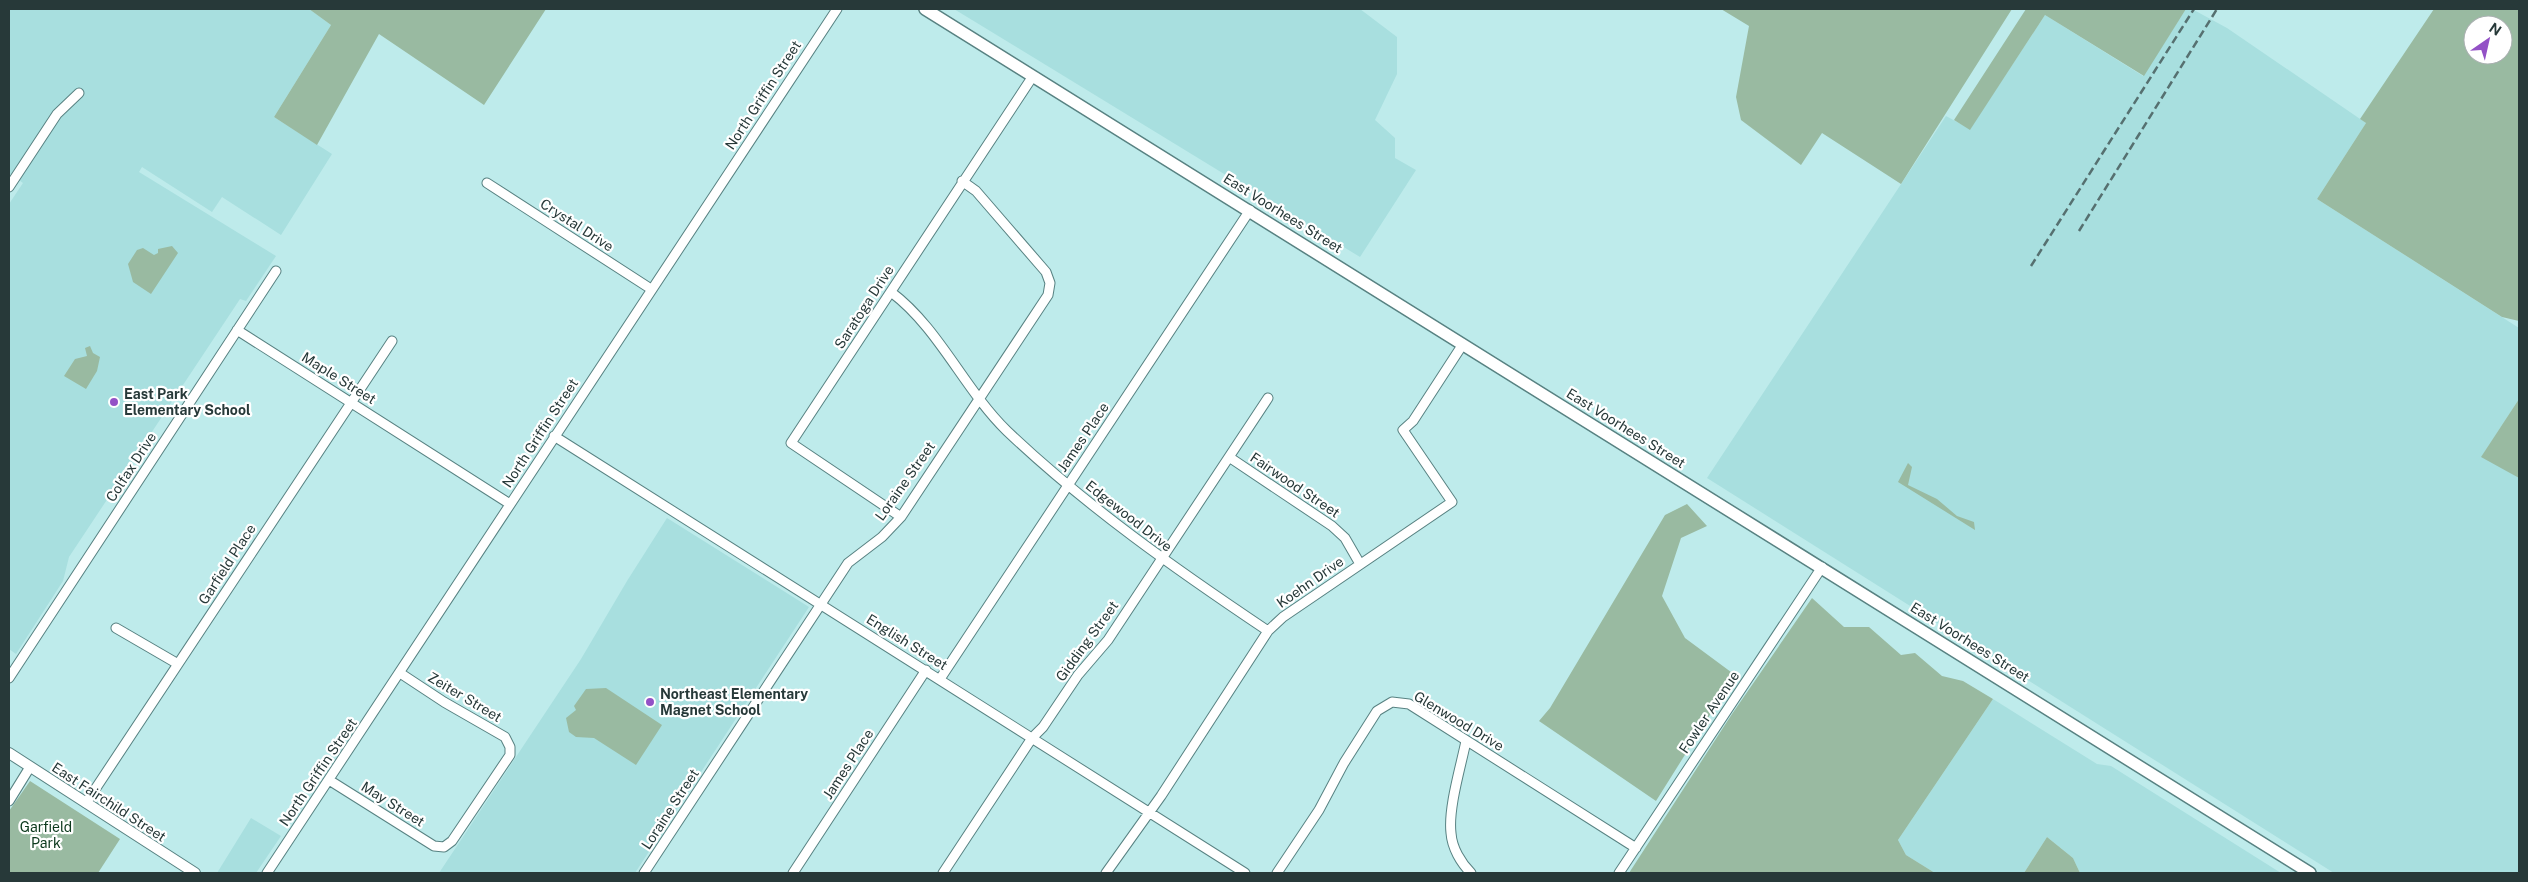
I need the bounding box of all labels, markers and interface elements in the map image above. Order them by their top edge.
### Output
north arrow [2463,15,2513,65]
text: N [2486,20,2504,39]
street label: North Griffin Street [722,38,804,152]
street label: East Voorhees Street [1221,170,1345,256]
street label: Crystal Drive [537,195,617,255]
street label: Saratoga Drive [831,262,897,352]
street label: Maple Street [299,349,379,407]
street label: North Griffin Street [499,376,581,490]
street label: East Voorhees Street [1564,385,1688,471]
place label: East Park Elementary School [124,386,251,418]
marker: East Park Elementary School [108,396,120,408]
street label: James Place [1054,399,1112,475]
street label: Colfax Drive [103,429,159,505]
street label: Loraine Street [872,439,938,523]
street label: Fairwood Street [1247,449,1343,521]
street label: Edgewood Drive [1083,477,1175,555]
street label: Garfield Place [195,521,259,607]
street label: Koehn Drive [1273,553,1347,611]
street label: Gidding Street [1053,598,1121,684]
street label: East Voorhees Street [1908,599,2032,685]
street label: English Street [864,611,950,673]
street label: Fowler Avenue [1676,668,1742,756]
street label: Zeiter Street [425,669,505,725]
place label: Northeast Elementary Magnet School [660,686,808,718]
street label: Glenwood Drive [1411,688,1507,754]
marker: Northeast Elementary Magnet School [644,696,656,708]
street label: North Griffin Street [276,715,360,829]
street label: James Place [820,726,877,802]
street label: East Fairchild Street [49,759,169,845]
street label: Loraine Street [638,766,702,852]
street label: May Street [358,778,428,830]
park label: Garfield Park [20,819,72,851]

